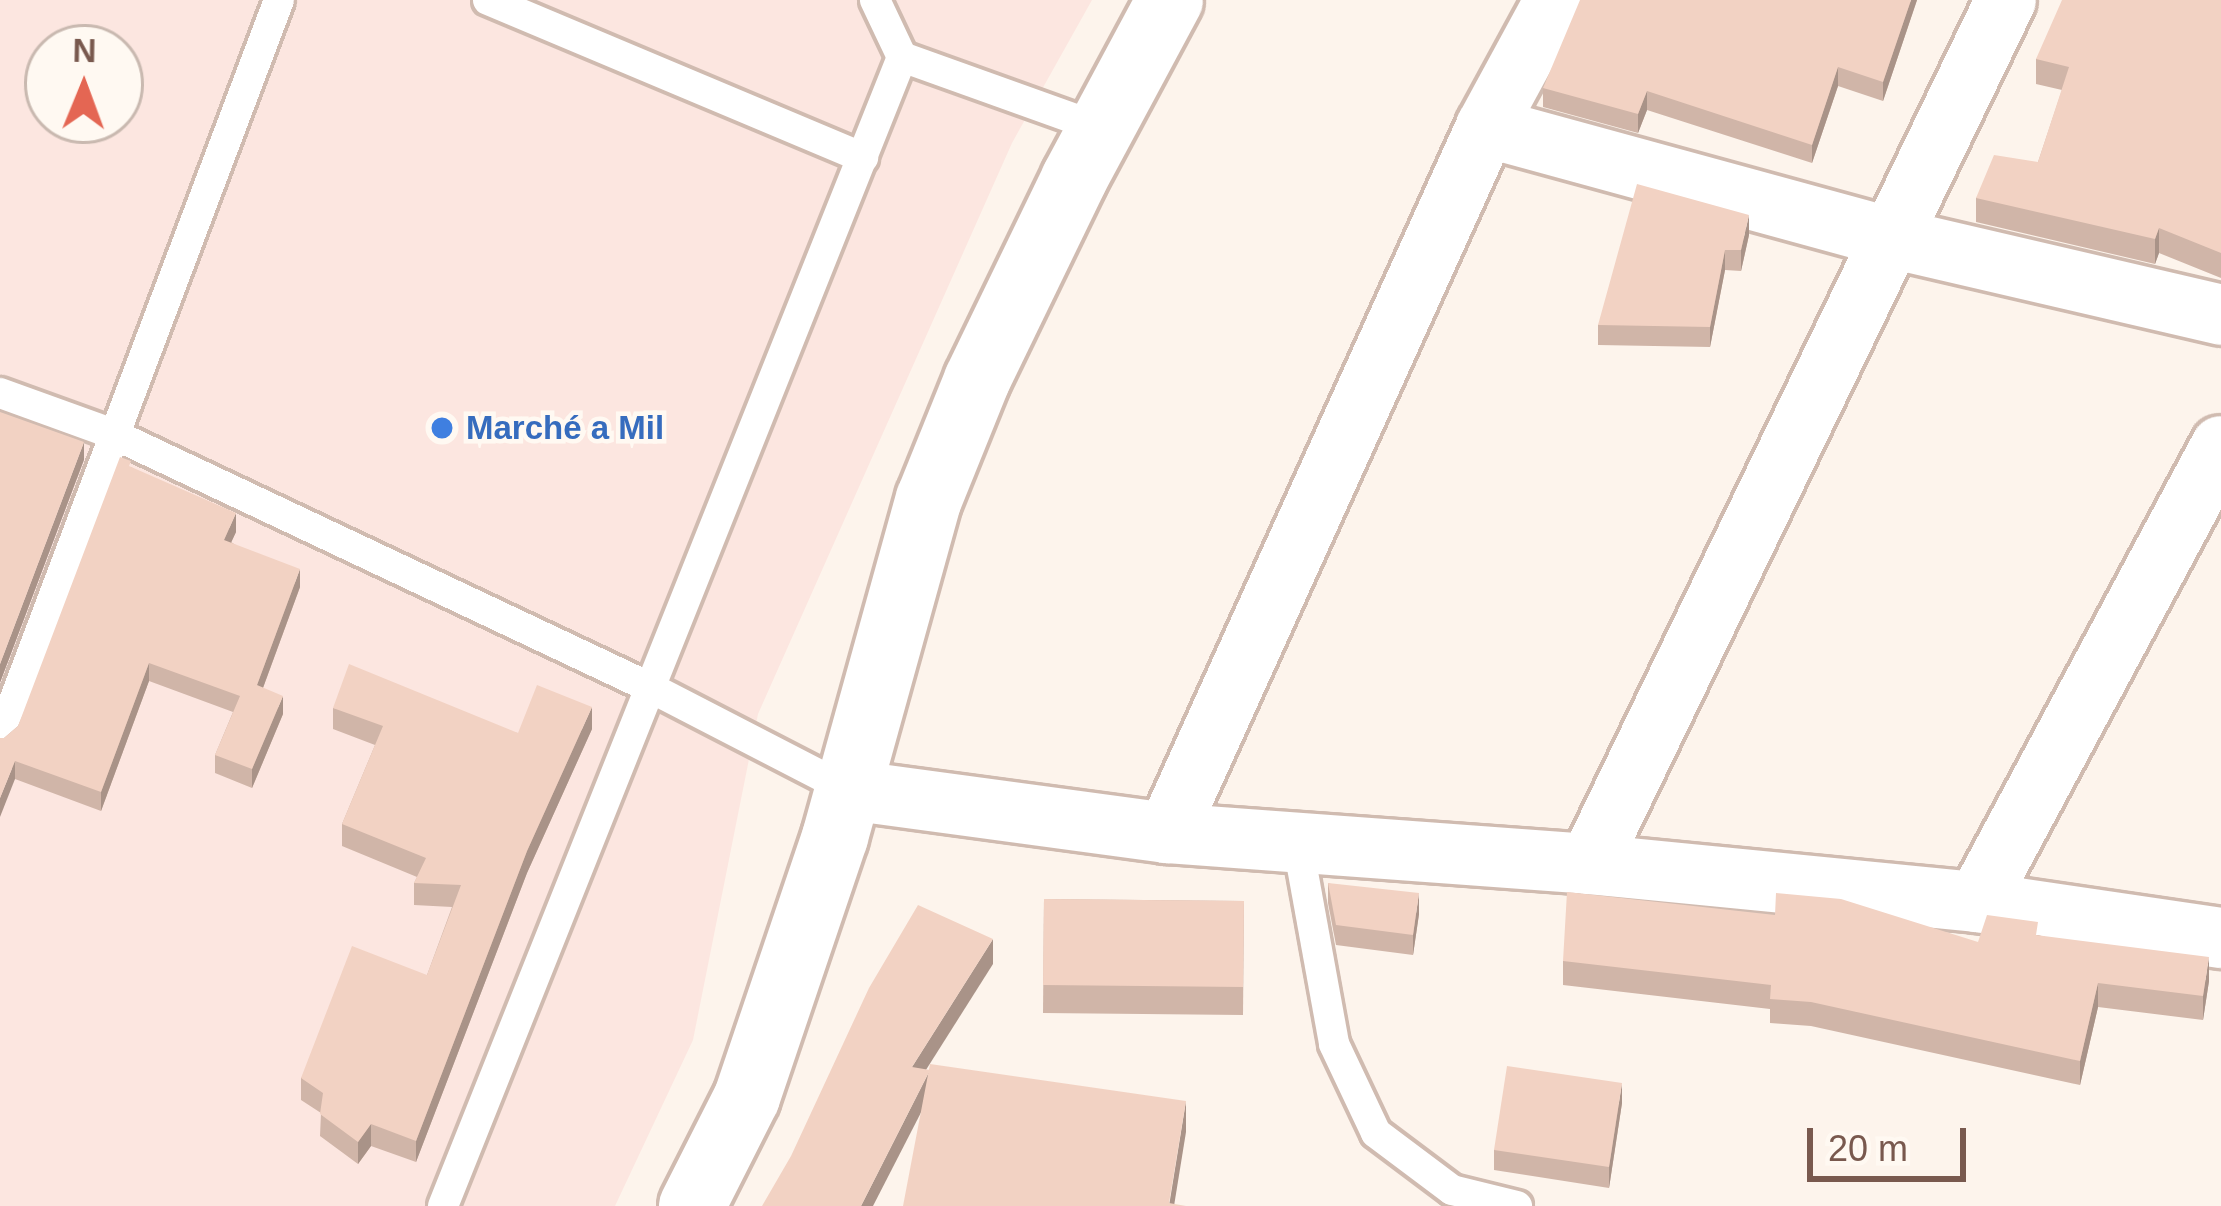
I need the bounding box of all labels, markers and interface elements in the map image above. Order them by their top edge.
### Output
north arrow [24,24,144,144]
text: N [72,32,97,69]
place label: Marché a Mil [466,408,664,448]
marker: Marché a Mil [429,415,455,441]
scale bar [1813,1104,1972,1178]
text: 20 m [1828,1128,1908,1169]

